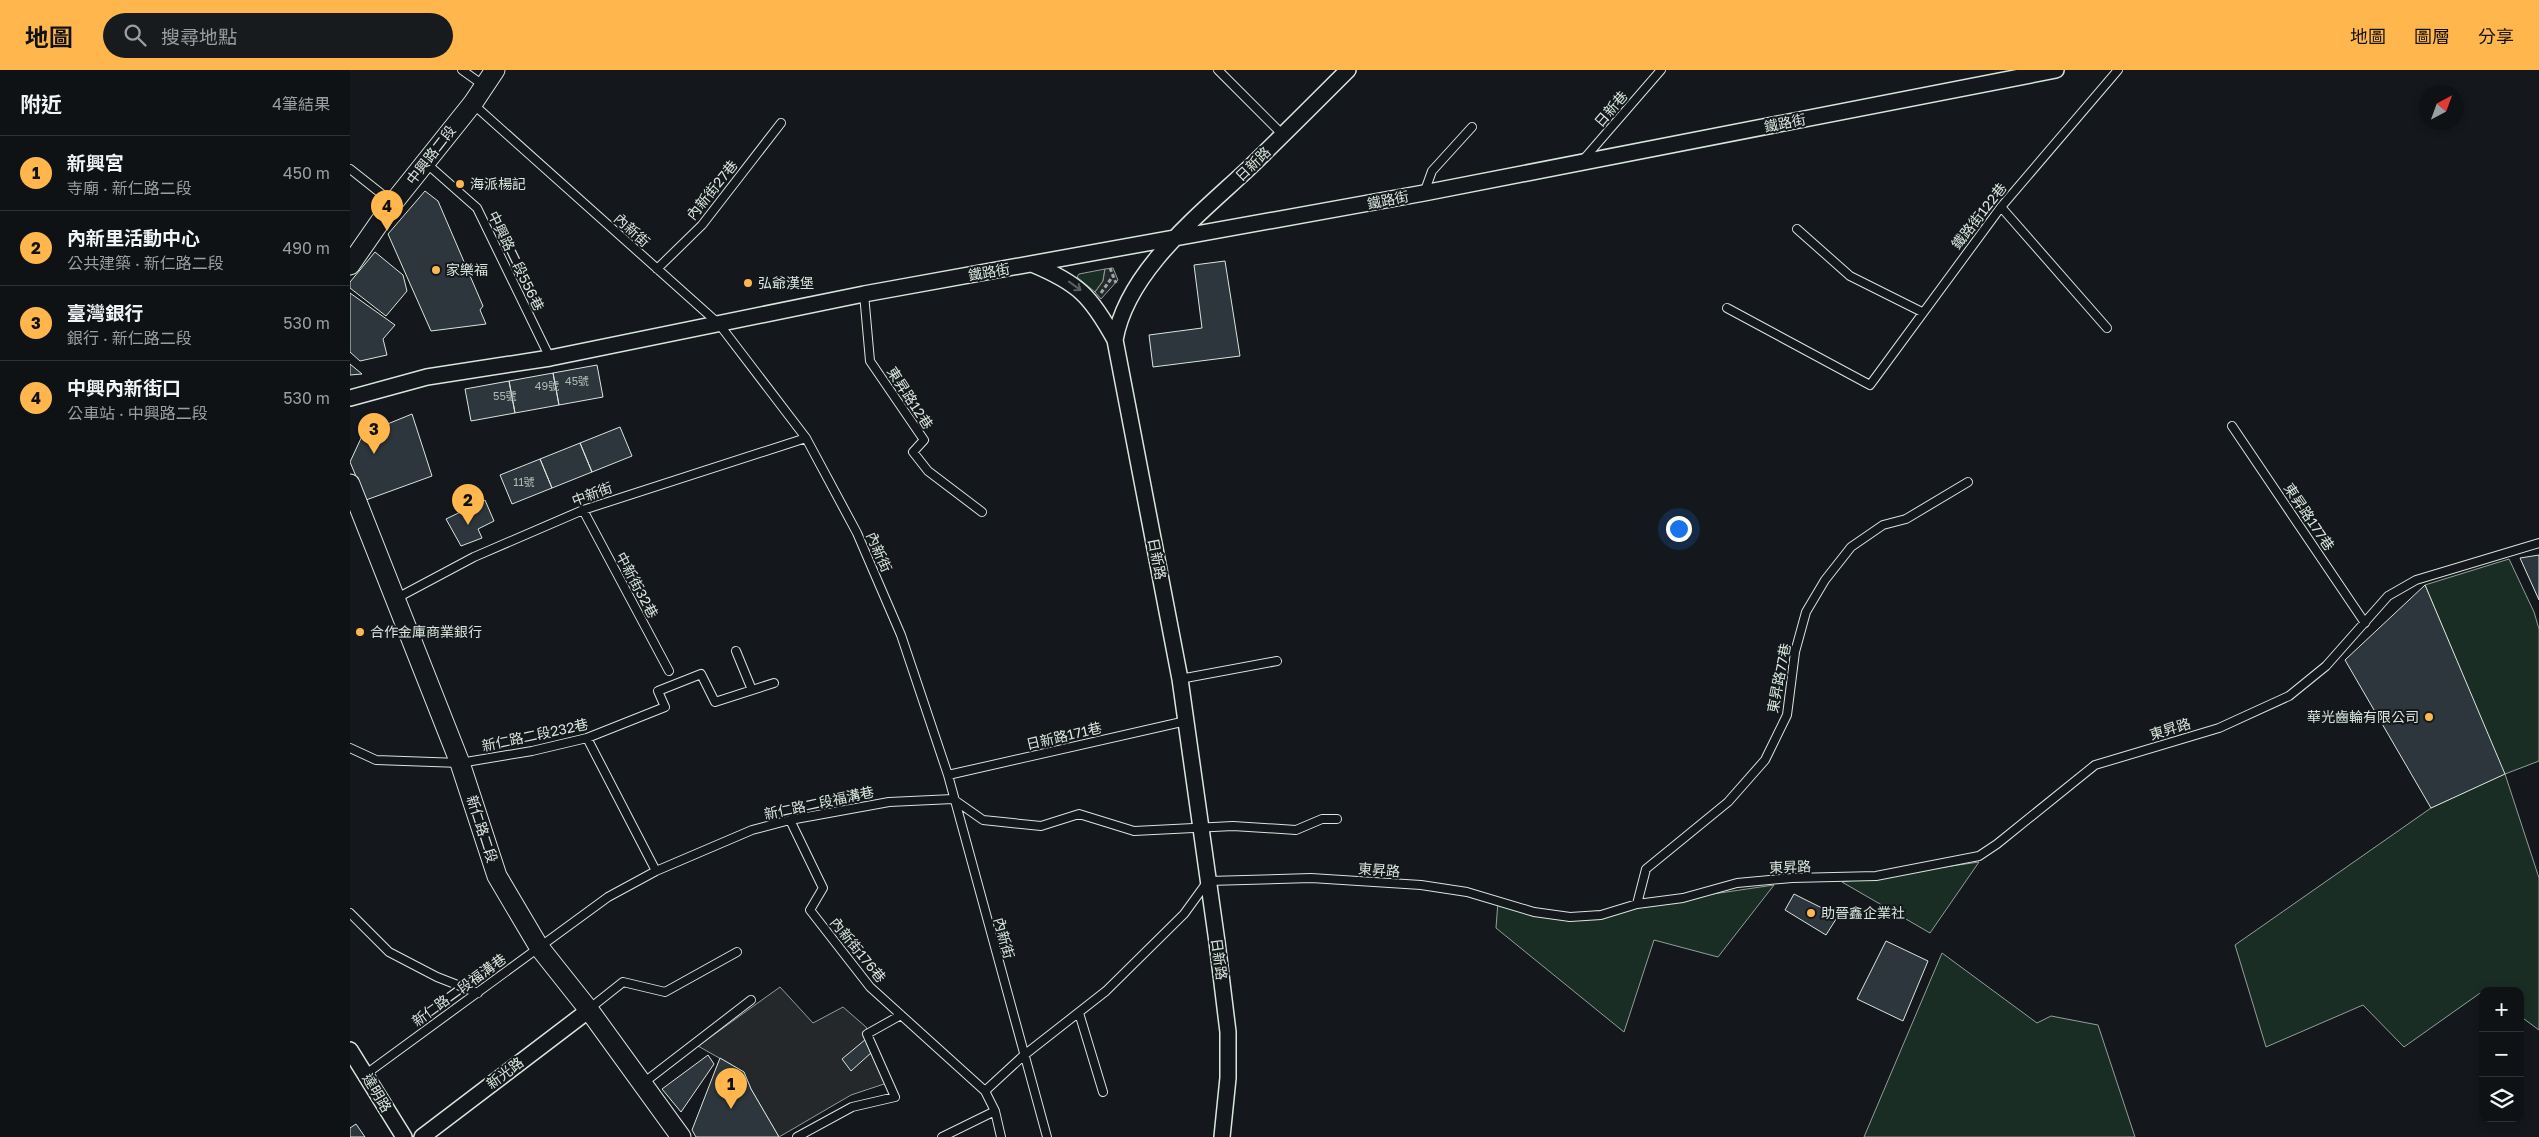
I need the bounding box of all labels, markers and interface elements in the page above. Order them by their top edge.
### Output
search box [103,13,453,58]
icon: search [121,21,149,49]
text: 地圖 [25,22,73,51]
text: 搜尋地點 [161,25,237,48]
text: 地圖 [2350,25,2386,47]
text: 圖層 [2414,25,2450,47]
text: 分享 [2478,25,2514,47]
north arrow [2419,85,2464,130]
street label: 日新巷 [1590,87,1631,130]
text: 附近 [20,91,62,117]
text: 4筆結果 [272,94,330,114]
street label: 鐵路街 [1763,110,1807,135]
street label: 中興路二段 [402,122,459,188]
street label: 日新路 [1232,143,1274,184]
text: 新興宮 [67,151,124,174]
street label: 內新街27巷 [682,157,741,223]
text: 1 [32,163,40,183]
text: 450 m [283,163,330,183]
place label: 海派楊記 [470,175,526,192]
text: 寺廟 · 新仁路二段 [67,178,192,198]
marker: 海派楊記 [454,178,466,190]
street label: 鐵路街122巷 [1948,179,2010,252]
street label: 鐵路街 [1366,187,1410,212]
pin: 4 [371,190,403,231]
street label: 中興路二段556巷 [485,208,548,313]
street label: 內新街 [611,209,654,250]
text: 內新里活動中心 [67,226,200,249]
text: 2 [31,238,41,258]
text: 490 m [282,238,330,258]
text: 公共建築 · 新仁路二段 [67,253,224,273]
street label: 鐵路街 [967,259,1011,284]
place label: 家樂福 [446,261,488,278]
marker: 家樂福 [430,264,442,276]
place label: 弘爺漢堡 [758,274,814,291]
marker: 弘爺漢堡 [742,277,754,289]
one-way arrow [1068,281,1082,291]
text: 臺灣銀行 [67,301,143,324]
text: 3 [31,313,41,333]
text: 530 m [283,313,330,333]
text: 銀行 · 新仁路二段 [67,328,192,348]
street label: 東昇路12巷 [884,363,937,432]
house number: 45號 [565,374,589,387]
text: 中興內新街口 [67,376,181,399]
house number: 49號 [535,379,559,392]
text: 4 [31,388,41,408]
text: 530 m [283,388,330,408]
house number: 55號 [493,389,517,402]
text: 公車站 · 中興路二段 [67,403,208,423]
pin: 3 [358,413,390,454]
house number: 11號 [513,475,535,488]
street label: 中新街 [569,478,614,509]
street label: 東昇路177巷 [2281,480,2338,554]
pin: 2 [452,484,484,525]
your location [1666,516,1692,542]
street label: 內新街 [863,529,896,574]
street label: 日新路 [1145,537,1170,581]
street label: 中新街32巷 [613,549,662,621]
place label: 合作金庫商業銀行 [370,623,482,640]
marker: 合作金庫商業銀行 [354,626,366,638]
street label: 東昇路77巷 [1763,642,1794,714]
place label: 華光齒輪有限公司 [2307,708,2419,725]
marker: 華光齒輪有限公司 [2423,711,2435,723]
street label: 東昇路 [2147,714,2192,743]
street label: 新仁路二段232巷 [480,715,590,754]
street label: 日新路171巷 [1024,719,1103,752]
street label: 新仁路二段福溝巷 [762,783,875,822]
street label: 新仁路二段 [464,793,501,865]
street label: 東昇路 [1769,857,1811,876]
street label: 東昇路 [1357,860,1401,879]
place label: 助晉鑫企業社 [1821,904,1905,921]
marker: 助晉鑫企業社 [1805,907,1817,919]
street label: 內新街176巷 [827,914,890,986]
street label: 內新街 [991,915,1018,960]
street label: 日新路 [1208,937,1231,981]
street label: 新仁路二段福溝巷 [408,950,509,1029]
map controls [2479,987,2524,1122]
button: + [2479,987,2524,1032]
button: − [2479,1032,2524,1077]
street label: 新光路 [483,1053,527,1092]
pin: 1 [715,1068,747,1109]
street label: 達明路 [359,1070,396,1115]
button: layers [2479,1077,2524,1122]

